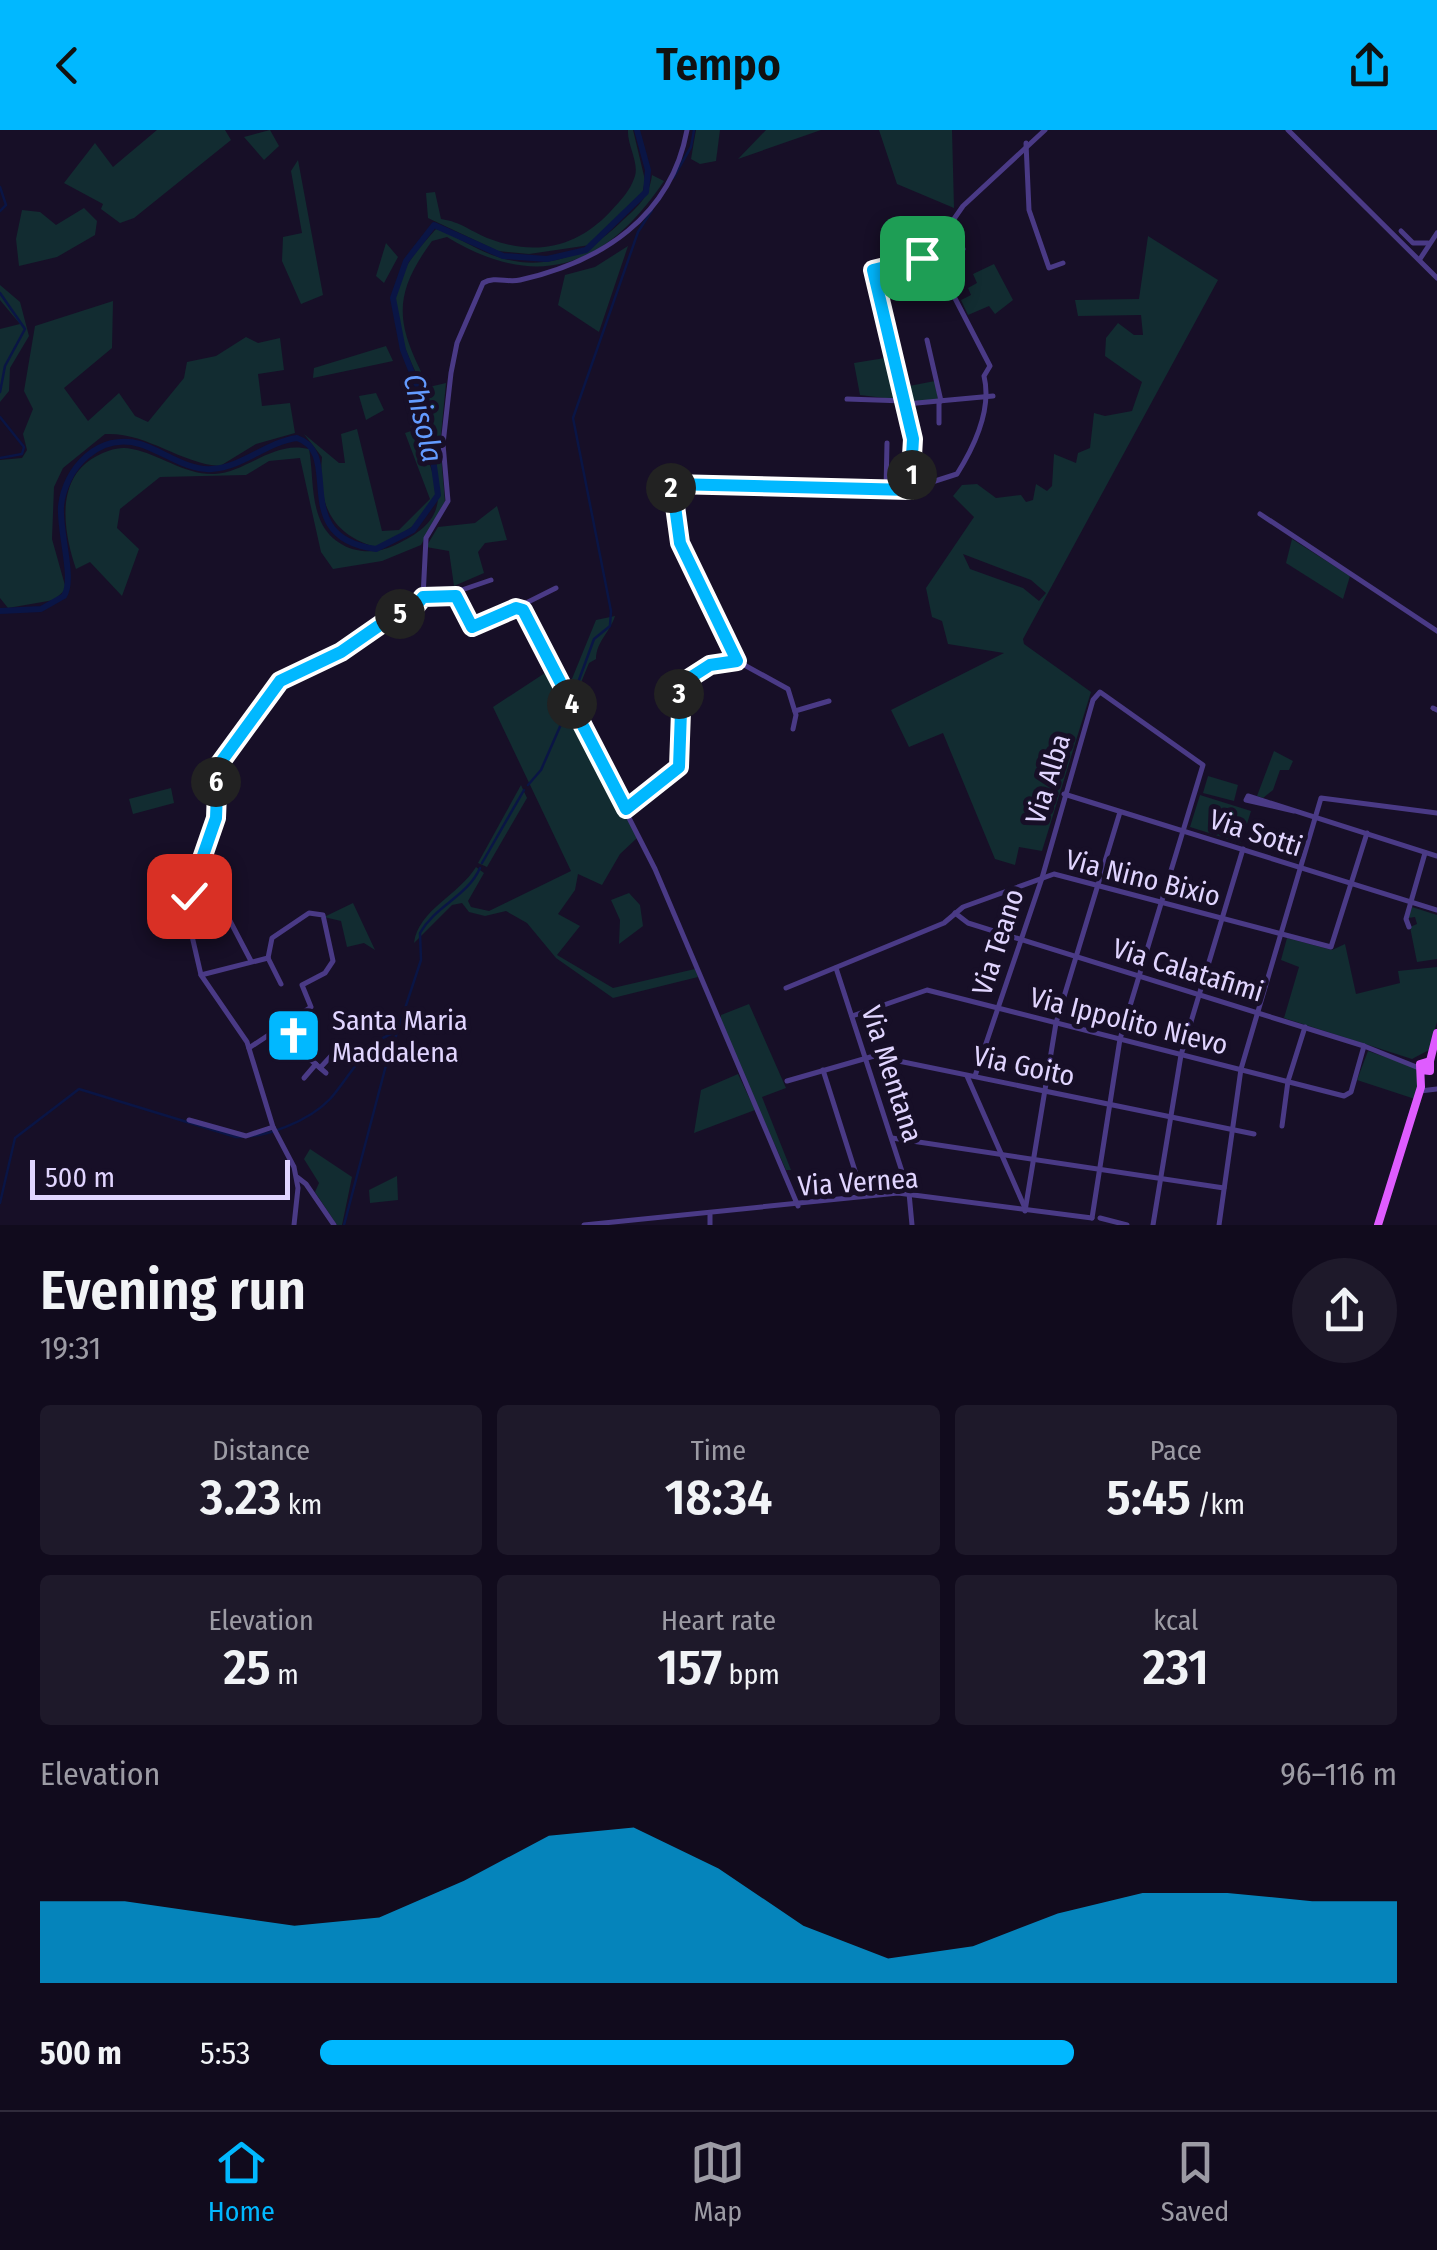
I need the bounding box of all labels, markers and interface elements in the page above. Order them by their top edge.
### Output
icon: back [40,38,95,93]
text: Tempo [656,38,781,92]
icon: share [1342,38,1397,93]
pin [880,216,965,301]
icon: arrive [895,231,950,286]
water label: Chisola [395,370,451,466]
pin: 1 [887,450,937,500]
text: 1 [906,458,918,491]
pin: 2 [646,463,696,513]
text: 2 [665,471,677,504]
pin: 5 [375,589,425,639]
text: 5 [393,597,407,630]
pin: 3 [654,669,704,719]
text: 3 [672,677,686,710]
pin: 4 [547,679,597,729]
text: 4 [565,687,579,720]
street label: Via Alba [1019,730,1077,828]
pin: 6 [191,757,241,807]
text: 6 [209,765,223,798]
street label: Via Sotti [1205,803,1307,863]
street label: Via Nino Bixio [1062,843,1224,913]
pin [147,854,232,939]
icon: check [162,869,217,924]
street label: Via Teano [965,885,1031,999]
street label: Via Calatafimi [1109,931,1267,1009]
street label: Via Ippolito Nievo [1027,980,1231,1062]
street label: Via Mentana [854,1002,930,1146]
place label: Santa Maria Maddalena [332,1004,468,1069]
church icon: Santa Maria Maddalena [263,1006,323,1066]
street label: Via Goito [970,1039,1078,1093]
scale bar [30,1155,290,1200]
text: 500 m [45,1161,115,1194]
street label: Via Vernea [797,1161,919,1203]
text: Evening run [40,1258,306,1324]
button: share [1292,1258,1397,1363]
text: 19:31 [40,1329,101,1367]
text: Distance [212,1434,310,1467]
text: Time [691,1434,746,1467]
text: Pace [1150,1434,1202,1467]
text: 3.23 [200,1467,281,1527]
text: 18:34 [665,1467,772,1527]
text: 5:45 [1107,1467,1191,1527]
text: km [281,1488,322,1521]
text: /km [1191,1488,1245,1521]
text: Elevation [208,1604,314,1637]
text: Heart rate [661,1604,776,1637]
text: kcal [1153,1604,1199,1637]
text: 25 [224,1637,271,1697]
text: 157 [657,1637,722,1697]
text: 231 [1143,1637,1209,1697]
text: m [271,1658,299,1691]
text: bpm [722,1658,780,1691]
text: Elevation [40,1755,160,1793]
text: 96–116 m [1280,1755,1397,1793]
text: 500 m [40,2034,122,2072]
text: 5:53 [200,2034,251,2072]
tab: Home [208,2135,275,2228]
tab: Map [690,2135,745,2228]
tab: Saved [1161,2135,1229,2228]

